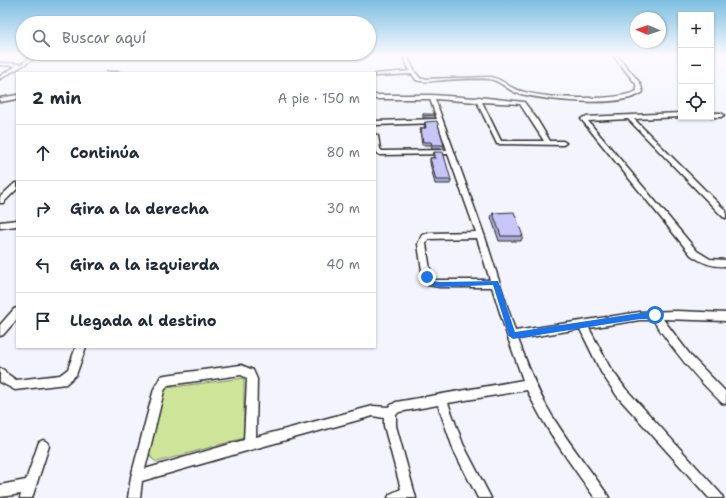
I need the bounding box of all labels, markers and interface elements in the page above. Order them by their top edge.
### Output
north arrow [630,12,666,48]
map controls [678,12,714,120]
button: + [678,12,714,48]
search box [16,16,376,60]
icon: search [30,27,52,49]
text: Buscar aquí [62,28,146,48]
button: − [678,48,714,84]
button: locate [678,84,714,120]
text: 2 min [32,87,82,109]
text: A pie · 150 m [278,90,360,107]
icon: ahead [32,142,54,164]
text: Continúa [70,143,139,163]
text: 80 m [326,144,360,161]
icon: right [32,198,54,220]
text: Gira a la derecha [70,199,209,219]
text: 30 m [326,200,360,217]
icon: left [32,254,54,276]
text: Gira a la izquierda [70,255,219,275]
text: 40 m [326,256,360,273]
route end [418,268,436,286]
route start [646,306,664,324]
icon: arrive [32,310,54,332]
text: Llegada al destino [70,311,217,331]

